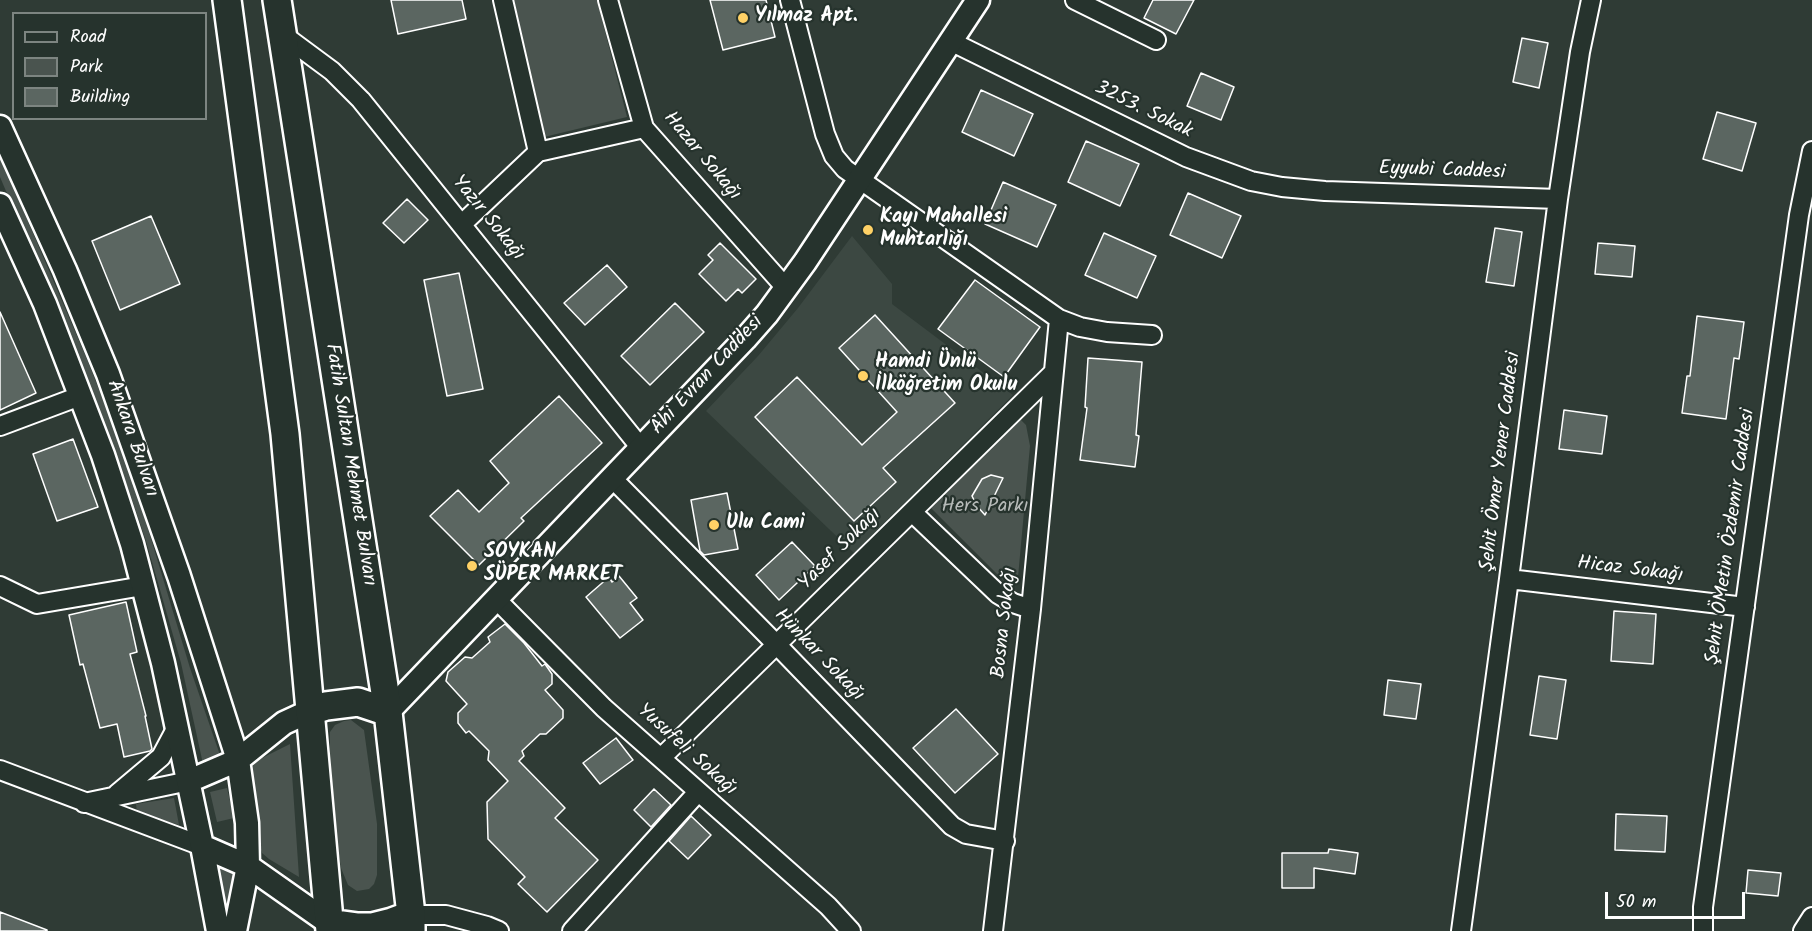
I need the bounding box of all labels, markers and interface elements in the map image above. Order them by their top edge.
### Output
place label: Yılmaz Apt. [755,6,858,30]
marker: Yılmaz Apt. [736,11,750,25]
legend [12,12,207,120]
text: Road [70,23,106,52]
text: Park [70,53,103,82]
street label: 3253. Sokak [1090,77,1196,145]
text: Building [70,83,130,112]
street label: Hazar Sokağı [657,108,745,206]
street label: Eyyubi Caddesi [1378,158,1506,186]
street label: Yazır Sokağı [445,172,529,266]
place label: Kayı Mahallesi Muhtarlığı [880,207,1007,254]
marker: Kayı Mahallesi Muhtarlığı [861,223,875,237]
street label: Ahi Evran Caddesi [647,311,769,441]
street label: Fatih Sultan Mehmet Bulvarı [318,342,380,588]
street label: Şehit Ömer Yener Caddesi [1477,351,1527,573]
place label: Hamdi Ünlü İlköğretim Okulu [875,352,1017,399]
marker: Hamdi Ünlü İlköğretim Okulu [856,369,870,383]
street label: Ankara Bulvarı [100,377,162,501]
street label: Şehit ÖMetin Özdemir Caddesi [1702,407,1762,667]
park label: Hers Parkı [942,496,1028,520]
street label: Yasef Sokağı [795,504,887,596]
place label: Ulu Cami [726,513,805,537]
marker: Ulu Cami [707,518,721,532]
place label: SOYKAN SÜPER MARKET [484,542,622,589]
street label: Hicaz Sokağı [1576,553,1684,589]
marker: SOYKAN SÜPER MARKET [465,559,479,573]
street label: Bosna Sokağı [988,566,1024,680]
street label: Hünkar Sokağı [768,604,868,708]
street label: Yusufeli Sokağı [631,700,741,802]
scale bar [1608,880,1748,918]
text: 50 m [1616,888,1656,917]

